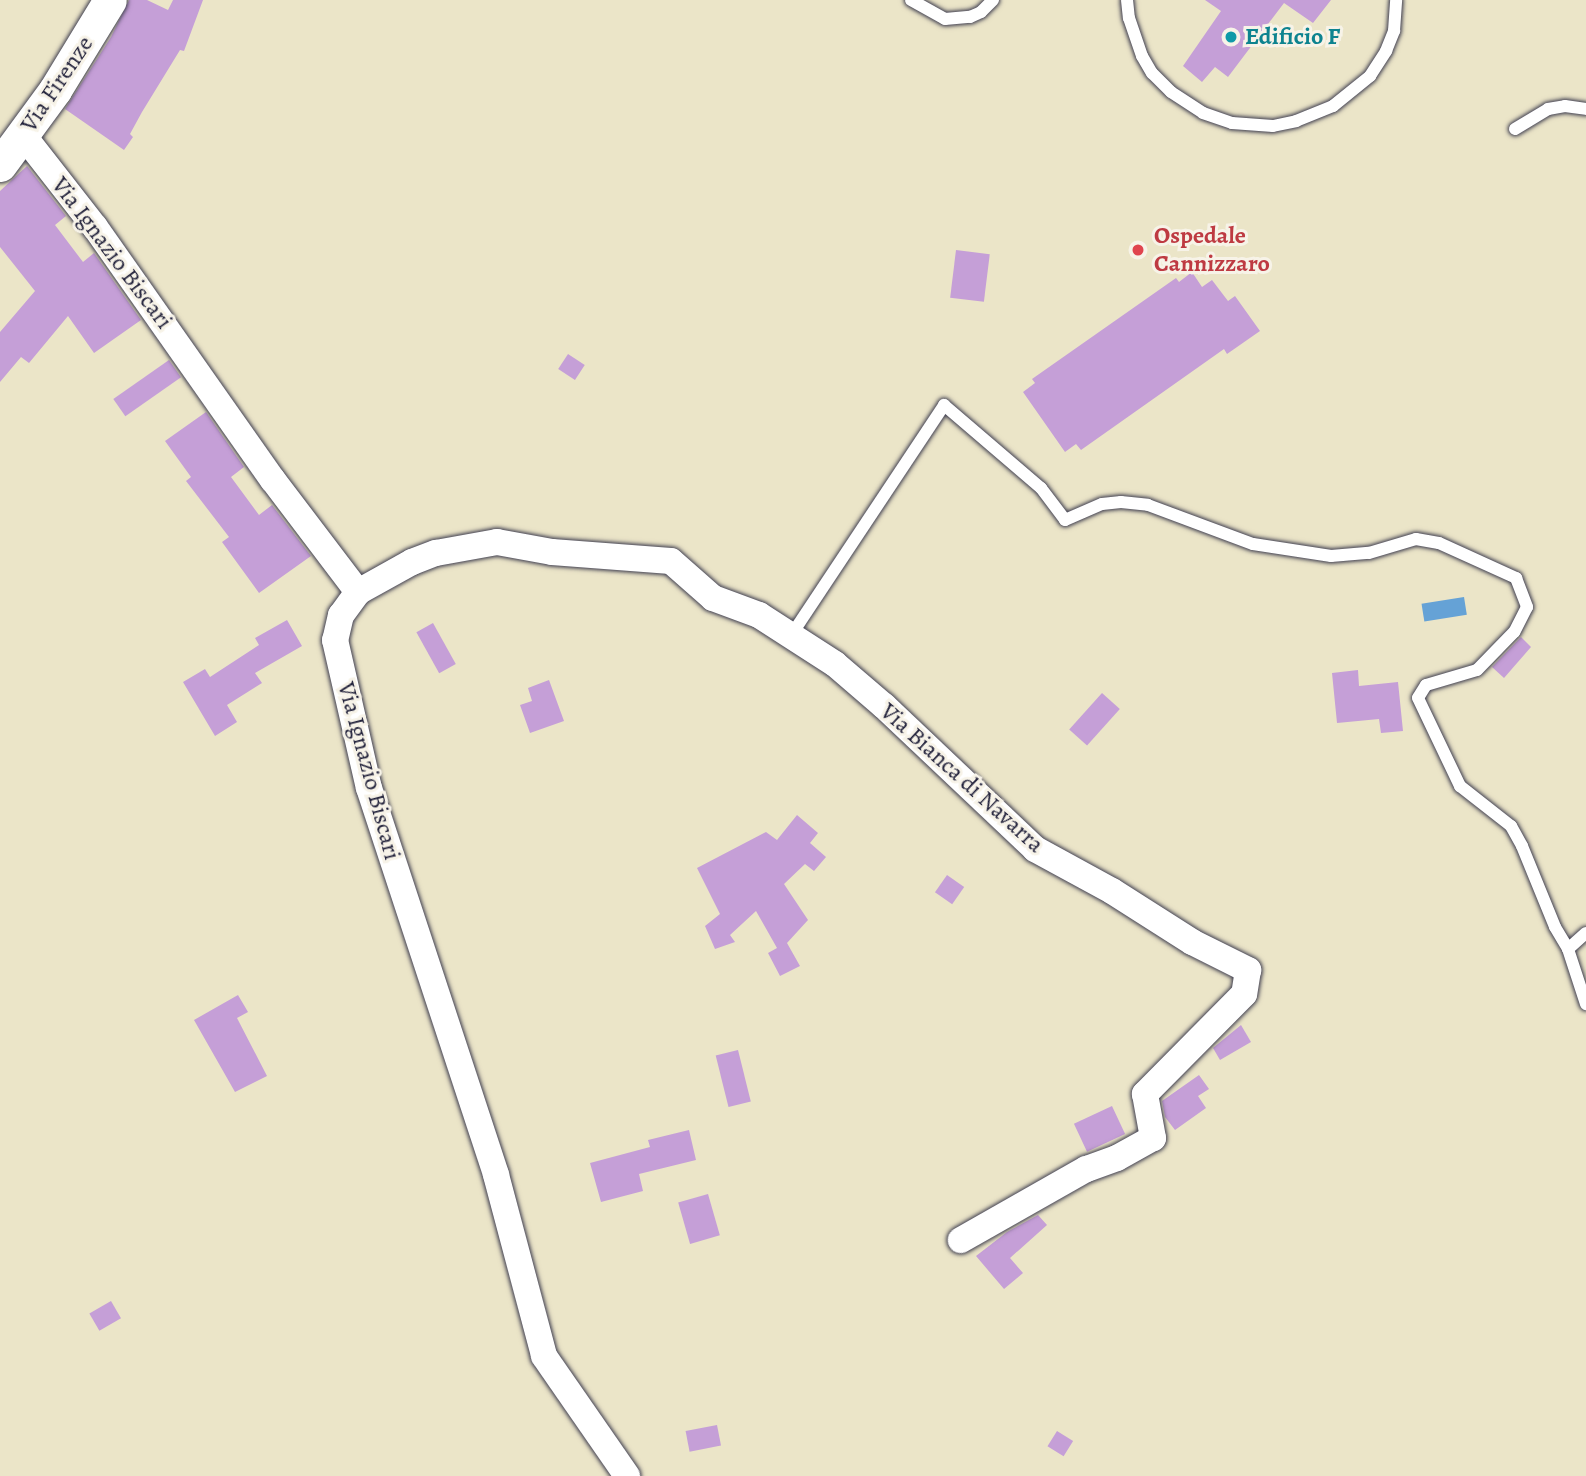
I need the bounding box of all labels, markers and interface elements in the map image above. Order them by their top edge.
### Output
place label: Edificio F [1245,23,1340,51]
marker: Edificio F [1223,29,1239,45]
street label: Via Firenze [14,31,100,137]
street label: Via Ignazio Biscari [45,171,179,335]
place label: Ospedale Cannizzaro [1154,222,1270,278]
marker: Ospedale Cannizzaro [1128,240,1148,260]
street label: Via Ignazio Biscari [331,679,407,863]
street label: Via Bianca di Navarra [874,697,1050,859]

